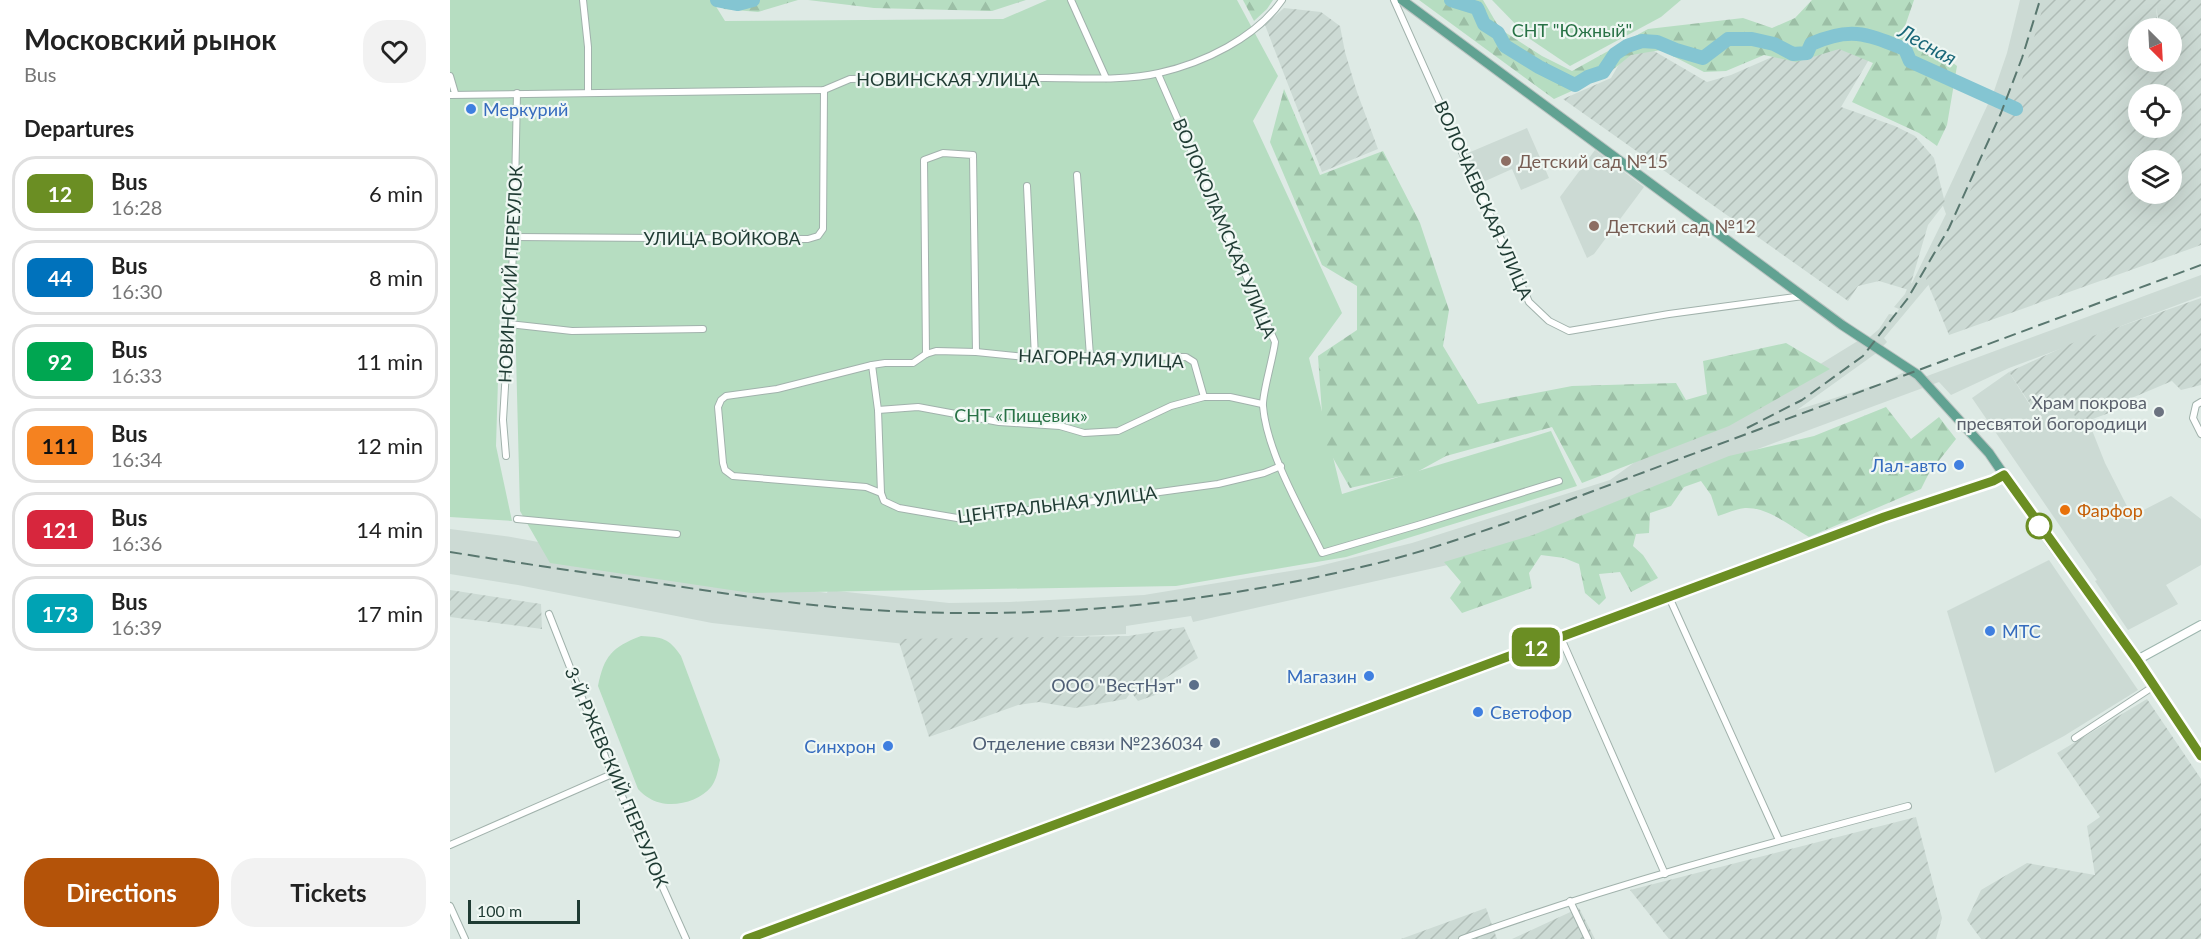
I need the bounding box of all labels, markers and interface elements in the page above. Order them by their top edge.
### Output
water label: Лесная [1894,18,1961,70]
north arrow [2128,18,2182,72]
map controls [2128,18,2182,204]
park label: СНТ "Южный" [1512,19,1632,41]
button: heart [363,20,426,83]
text: Московский рынок [24,22,276,56]
text: Bus [24,62,57,86]
street label: НОВИНСКАЯ УЛИЦА [856,68,1040,90]
button: locate [2128,84,2182,138]
street label: ВОЛОЧАЕВСКАЯ УЛИЦА [1430,97,1538,304]
place label: Меркурий [483,98,568,120]
marker: Меркурий [464,102,478,116]
text: Departures [24,115,134,142]
street label: ВОЛОКОЛАМСКАЯ УЛИЦА [1169,115,1282,342]
place label: Детский сад №15 [1518,150,1668,172]
button: layers [2128,150,2182,204]
marker: Детский сад №15 [1499,154,1513,168]
street label: НОВИНСКИЙ ПЕРЕУЛОК [493,165,527,383]
text: Bus [111,168,147,195]
text: 6 min [369,180,423,207]
text: 12 [48,181,72,206]
text: 16:28 [111,195,162,219]
place label: Детский сад №12 [1606,215,1756,237]
marker: Детский сад №12 [1587,219,1601,233]
street label: УЛИЦА ВОЙКОВА [643,227,801,249]
text: Bus [111,252,147,279]
text: 8 min [369,264,423,291]
text: 44 [48,265,72,290]
text: 16:30 [111,279,162,303]
text: Bus [111,336,147,363]
street label: НАГОРНАЯ УЛИЦА [1018,344,1185,372]
text: 11 min [356,348,423,375]
text: 92 [48,349,72,374]
text: 16:33 [111,363,162,387]
place label: Храм покрова пресвятой богородици [1956,391,2147,434]
park label: СНТ «Пищевик» [954,404,1088,426]
marker: Храм покрова пресвятой богородици [2152,405,2166,419]
text: Bus [111,420,147,447]
text: 12 min [356,432,423,459]
text: 111 [42,433,78,458]
text: 16:34 [111,447,162,471]
place label: Лал-авто [1870,454,1947,476]
marker: Лал-авто [1952,458,1966,472]
street label: ЦЕНТРАЛЬНАЯ УЛИЦА [956,481,1159,527]
place label: Фарфор [2077,499,2143,521]
marker: Фарфор [2058,503,2072,517]
text: Bus [111,504,147,531]
unlabelled marker [2026,513,2052,539]
text: 14 min [356,516,423,543]
text: 121 [42,517,78,542]
text: 16:36 [111,531,162,555]
text: Bus [111,588,147,615]
text: 17 min [356,600,423,627]
text: 173 [42,601,78,626]
text: 16:39 [111,615,162,639]
place label: МТС [2002,620,2041,642]
marker: МТС [1983,624,1997,638]
line badge: 12 [1509,628,1563,666]
text: 12 [1524,635,1548,660]
street label: 3-Й РЖЕВСКИЙ ПЕРЕУЛОК [560,663,674,891]
place label: Магазин [1287,665,1357,687]
marker: Магазин [1362,669,1376,683]
place label: ООО "ВестНэт" [1051,674,1182,696]
marker: ООО "ВестНэт" [1187,678,1201,692]
place label: Светофор [1490,701,1572,723]
marker: Светофор [1471,705,1485,719]
place label: Отделение связи №236034 [972,732,1203,754]
place label: Синхрон [804,735,876,757]
marker: Отделение связи №236034 [1208,736,1222,750]
marker: Синхрон [881,739,895,753]
button: Directions [24,858,219,927]
button: Tickets [231,858,426,927]
scale bar [468,897,580,924]
text: 100 m [477,901,522,920]

